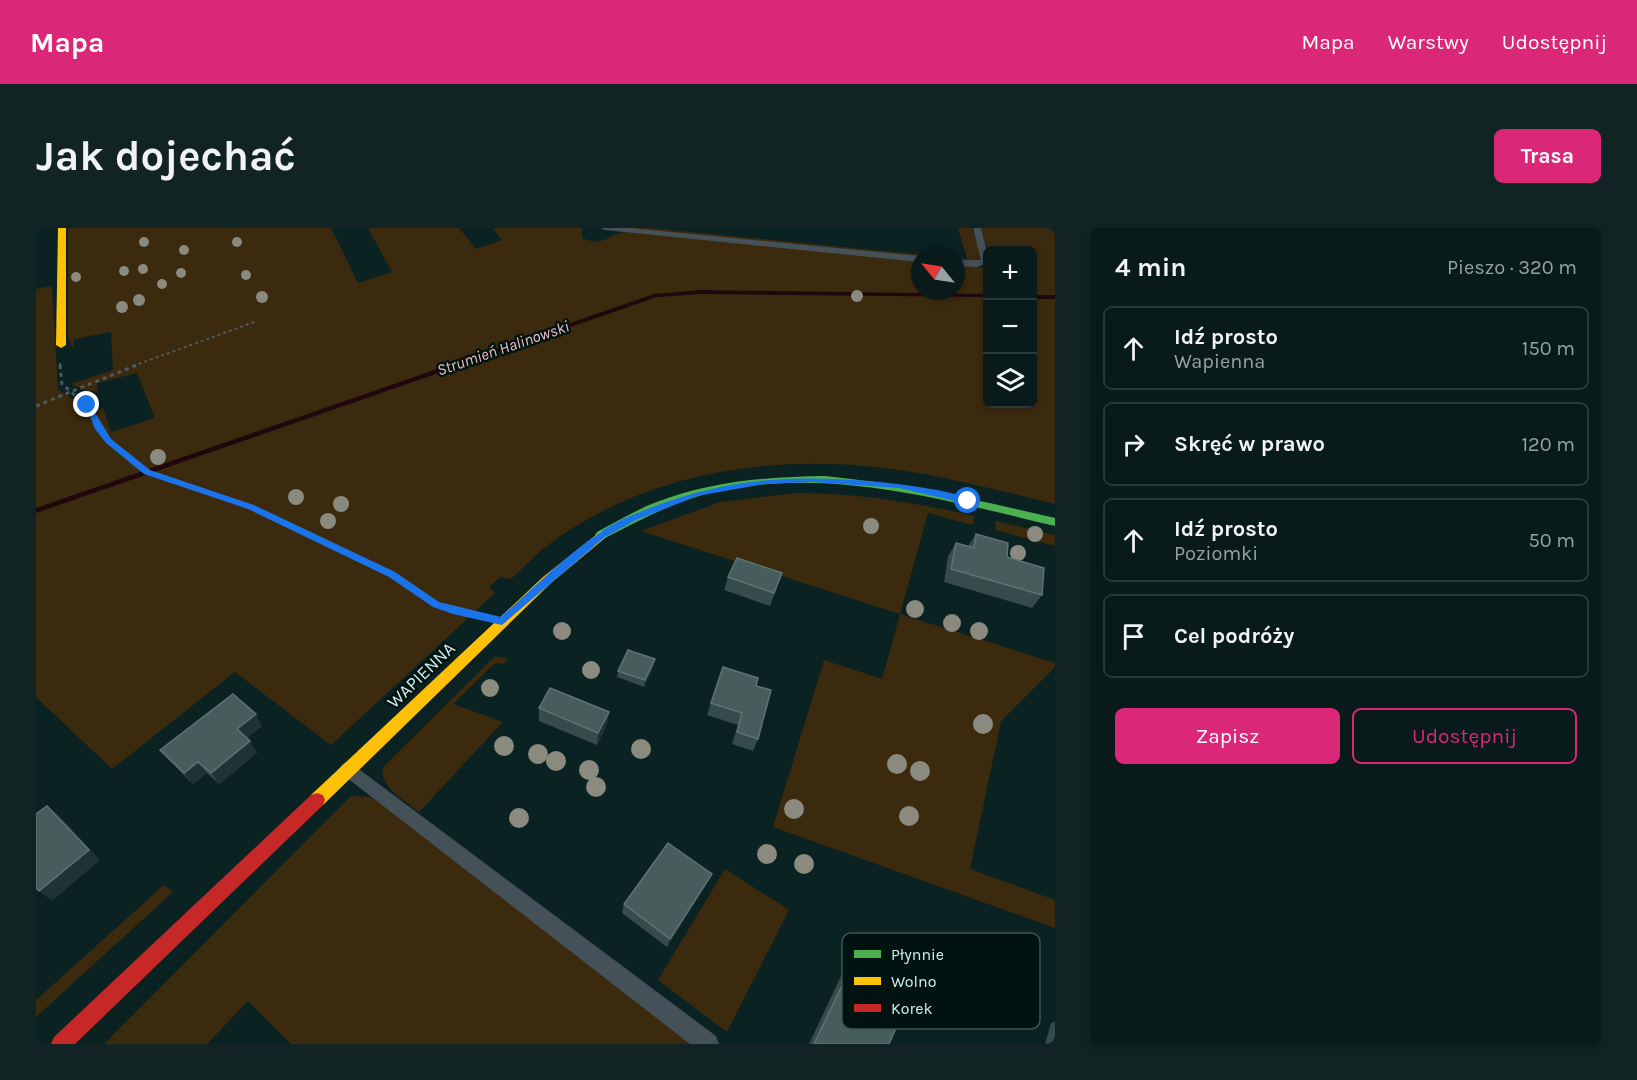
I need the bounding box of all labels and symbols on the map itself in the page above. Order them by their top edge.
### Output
north arrow [911,246,965,300]
water label: Strumień Halinowski [434,316,572,380]
route end [73,391,99,417]
route start [954,487,980,513]
street label: WAPIENNA [382,637,460,713]
legend [842,933,1040,1029]
text: Płynnie [891,945,944,964]
text: Wolno [891,972,936,991]
text: Korek [891,999,932,1018]

